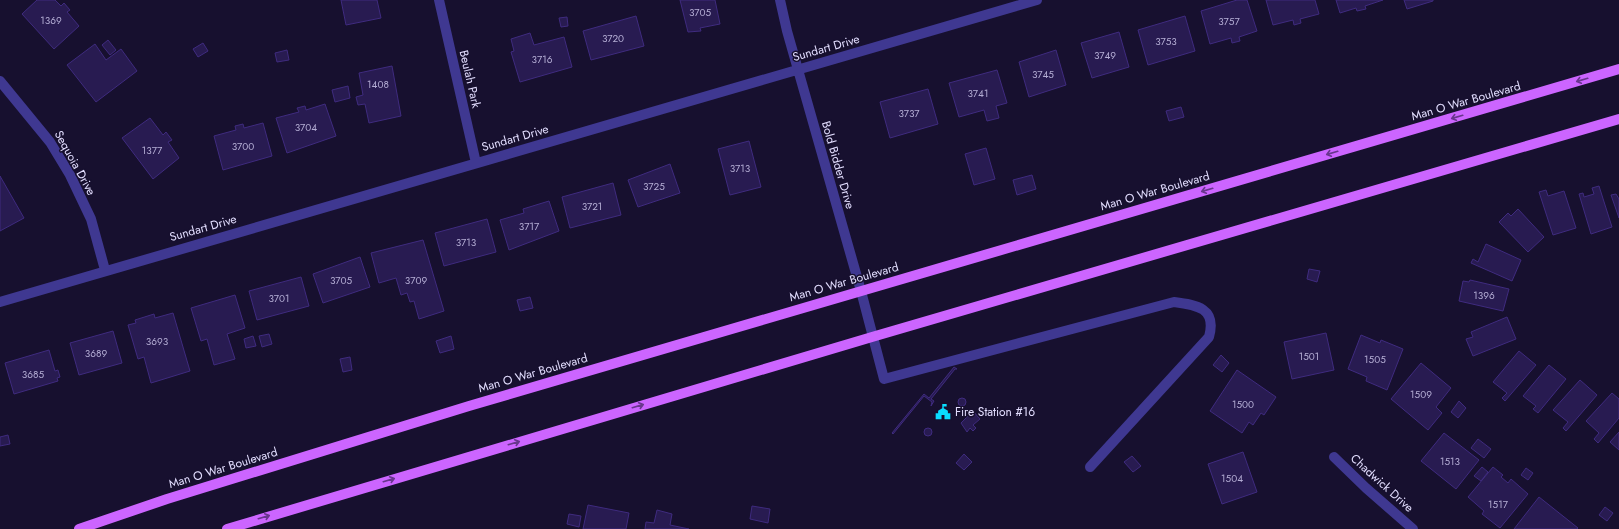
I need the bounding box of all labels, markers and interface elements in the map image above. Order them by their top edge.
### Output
house number: 3705 [689,5,711,20]
house number: 1369 [40,13,62,28]
house number: 3757 [1218,14,1240,29]
street label: Sundart Drive [790,30,862,66]
house number: 3720 [602,31,624,46]
house number: 3753 [1155,34,1177,49]
street label: Beulah Park [455,48,486,110]
house number: 3749 [1094,48,1116,63]
house number: 3716 [532,52,553,67]
house number: 3745 [1032,67,1054,82]
house number: 1408 [367,77,389,92]
street label: Man O War Boulevard [1409,77,1523,125]
one-way arrow [1575,77,1588,84]
house number: 3741 [968,86,988,101]
house number: 3737 [898,106,920,121]
one-way arrow [1450,114,1463,121]
street label: Bold Bidder Drive [817,119,859,211]
house number: 3704 [295,120,317,135]
street label: Sundart Drive [479,120,551,156]
street label: Sequoia Drive [50,127,100,199]
house number: 3700 [232,139,254,154]
house number: 1377 [142,143,163,158]
one-way arrow [1326,150,1339,157]
house number: 3713 [730,161,751,176]
street label: Man O War Boulevard [1098,167,1212,215]
house number: 3725 [643,179,665,194]
one-way arrow [1201,187,1214,194]
house number: 3721 [582,199,602,214]
street label: Sundart Drive [167,210,239,246]
house number: 3717 [519,219,540,234]
house number: 3713 [456,235,477,250]
street label: Man O War Boulevard [787,258,901,306]
house number: 3705 [330,273,352,288]
house number: 3709 [405,273,427,288]
house number: 1396 [1473,288,1495,303]
house number: 3701 [268,291,290,306]
house number: 3693 [146,334,169,349]
house number: 3689 [85,346,107,361]
street label: Man O War Boulevard [476,349,590,397]
house number: 1501 [1299,349,1319,364]
house number: 1505 [1364,352,1386,367]
house number: 3685 [22,367,45,382]
house number: 1509 [1410,387,1432,402]
house number: 1500 [1232,397,1254,412]
one-way arrow [631,402,644,409]
public building icon: Fire Station #16 [934,403,952,421]
place label: Fire Station #16 [955,403,1035,421]
one-way arrow [507,439,520,446]
street label: Man O War Boulevard [166,443,280,493]
street label: Chadwick Drive [1346,450,1418,516]
house number: 1513 [1440,454,1461,469]
house number: 1504 [1221,471,1243,486]
one-way arrow [382,476,395,483]
house number: 1517 [1488,497,1509,512]
one-way arrow [257,513,270,520]

